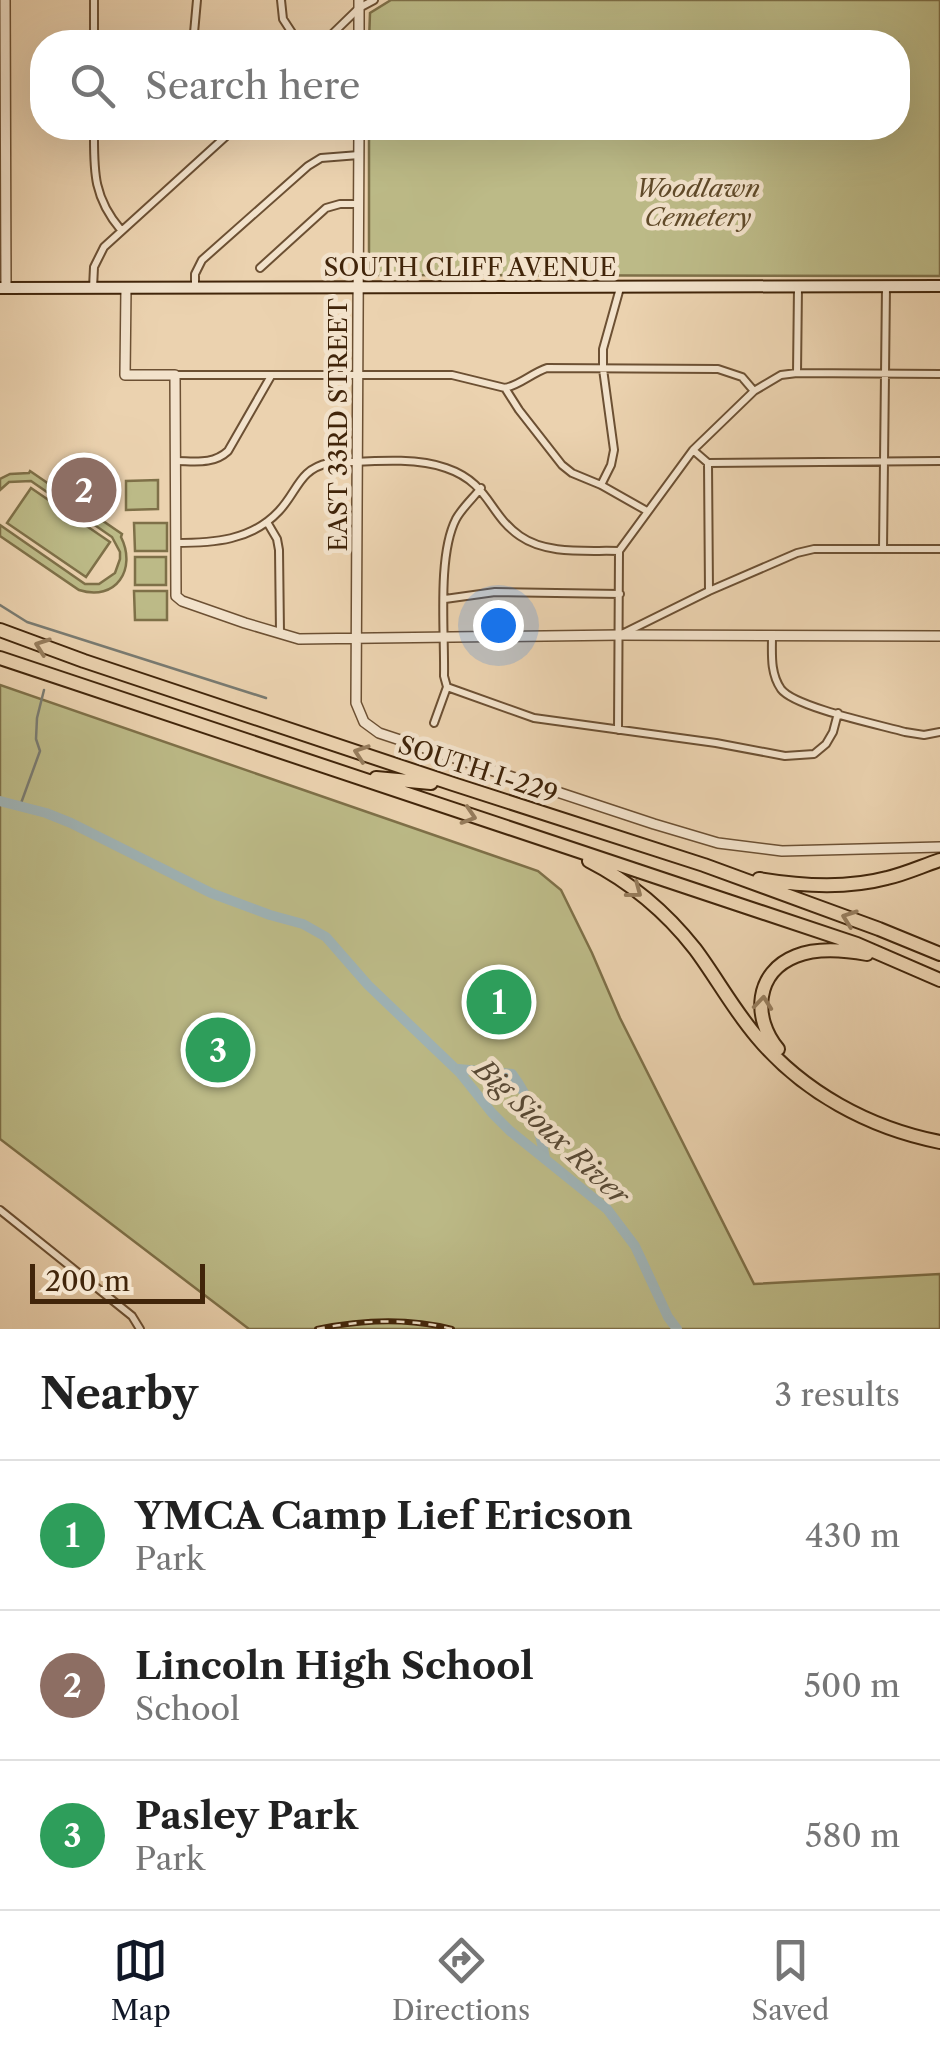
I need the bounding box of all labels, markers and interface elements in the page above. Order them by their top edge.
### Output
search box [30,30,910,140]
icon: search [65,58,120,113]
text: Search here [145,62,360,109]
park label: Woodlawn Cemetery [636,173,760,233]
street label: SOUTH CLIFF AVENUE [324,252,616,283]
street label: EAST 33RD STREET [323,298,354,552]
pin: 2 [52,452,116,528]
your location [473,600,524,651]
one-way arrow [34,637,52,657]
street label: SOUTH I-229 [394,729,561,810]
one-way arrow [353,745,370,765]
one-way arrow [460,804,477,824]
one-way arrow [624,879,642,896]
one-way arrow [842,909,859,930]
pin: 1 [466,964,532,1040]
one-way arrow [752,994,773,1010]
pin: 3 [186,1012,250,1088]
water label: Big Sioux River [466,1050,638,1214]
scale bar [30,1259,205,1304]
text: 200 m [45,1264,130,1298]
text: Nearby [40,1368,198,1420]
text: 3 results [774,1375,900,1414]
text: YMCA Camp Lief Ericson [135,1492,633,1539]
text: 1 [65,1516,80,1555]
text: 430 m [805,1516,900,1555]
text: Park [135,1539,205,1578]
text: Lincoln High School [135,1642,534,1689]
text: 2 [63,1666,82,1705]
text: 500 m [804,1666,900,1705]
text: School [135,1689,240,1728]
text: Pasley Park [135,1792,358,1839]
text: 3 [63,1816,82,1855]
text: 580 m [805,1816,900,1855]
text: Park [135,1839,205,1878]
tab: Map [111,1933,171,2027]
tab: Directions [392,1933,530,2027]
tab: Saved [752,1933,829,2027]

